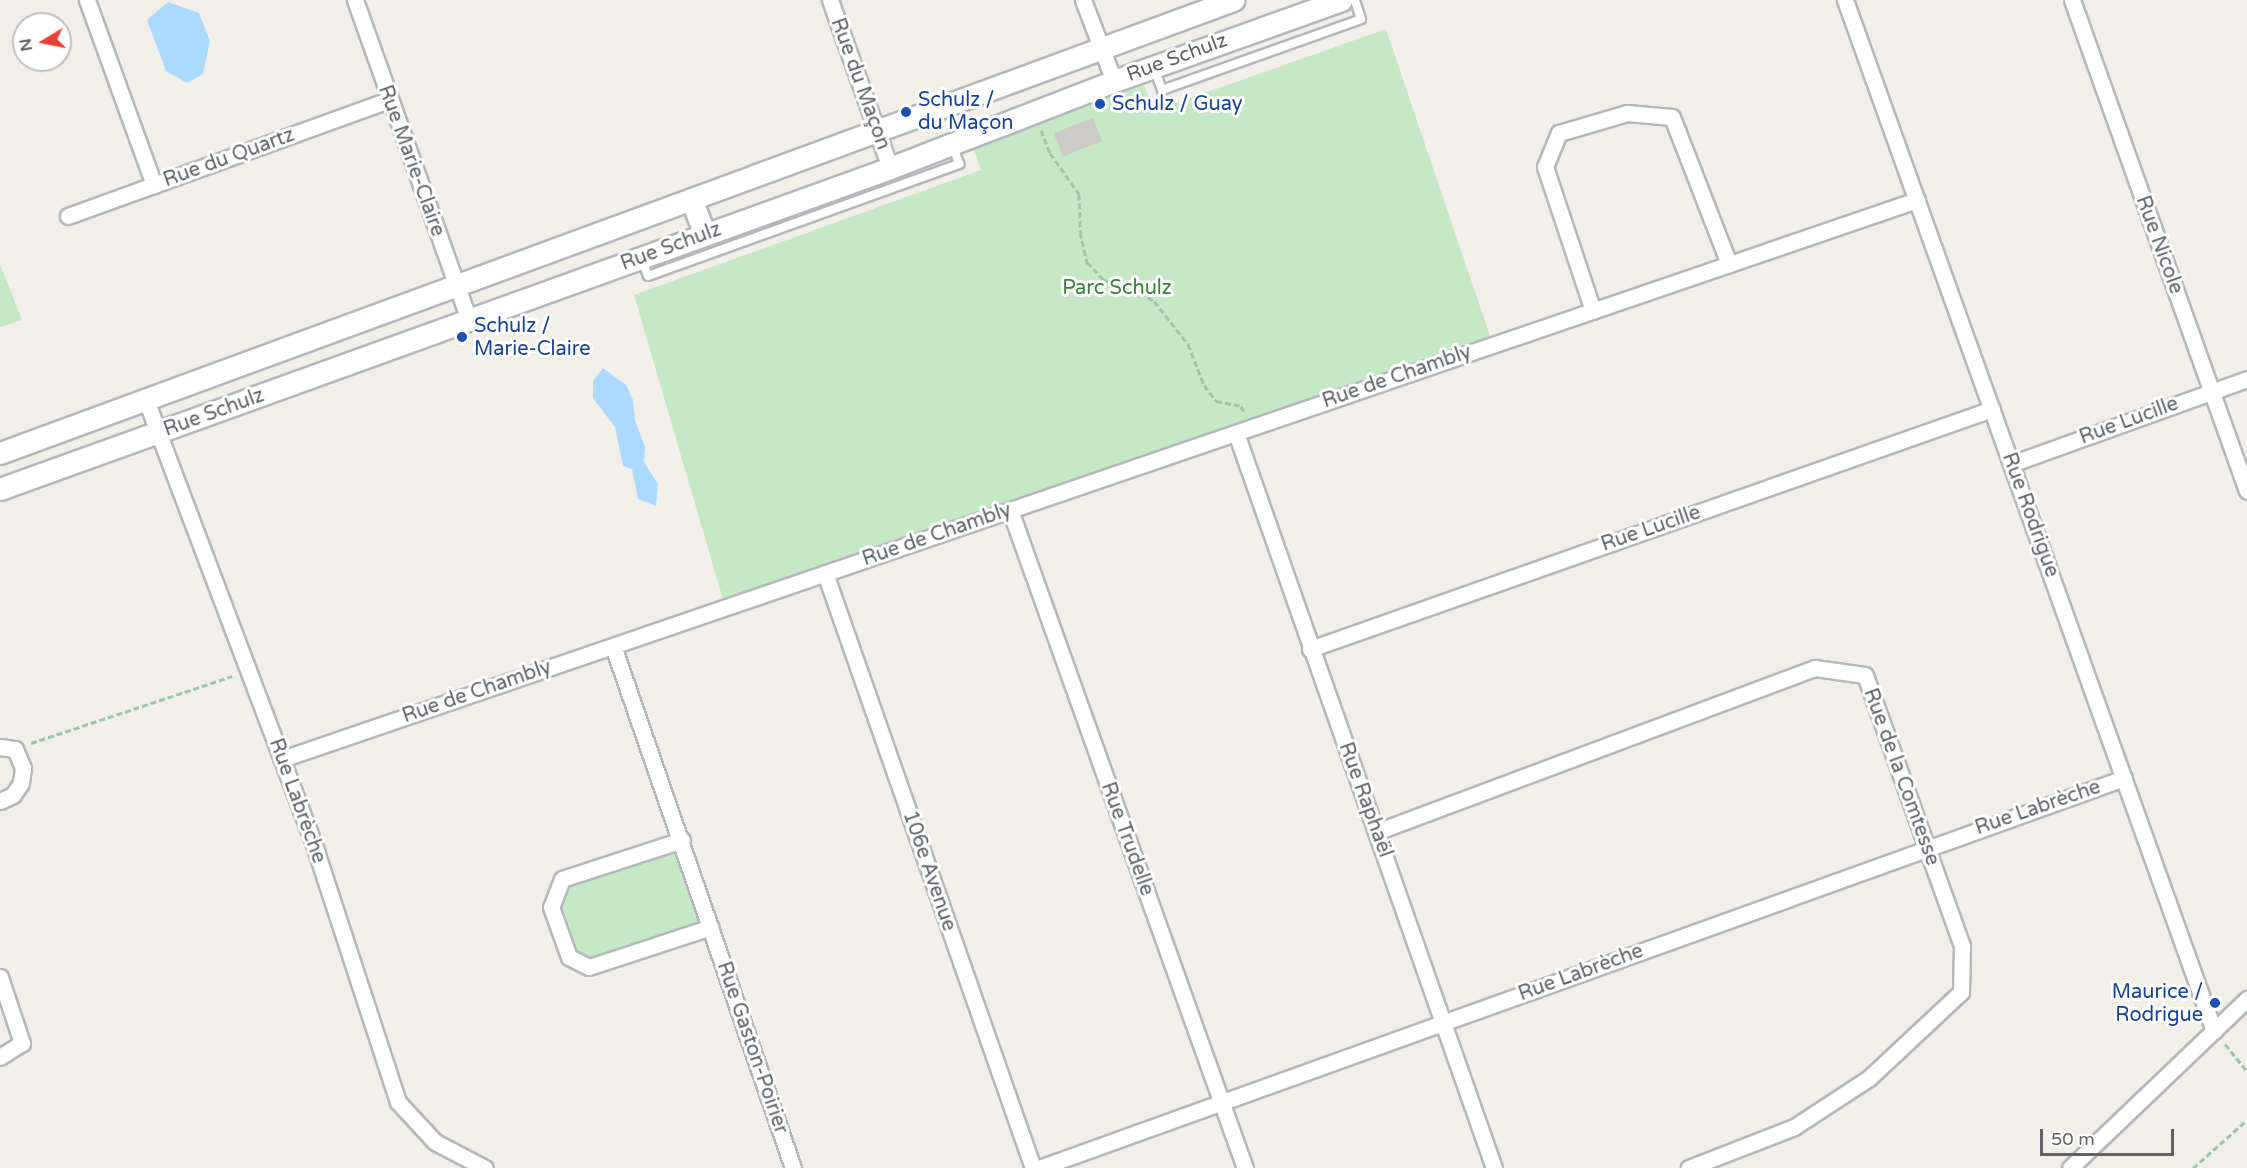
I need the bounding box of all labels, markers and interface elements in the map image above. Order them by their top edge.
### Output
north arrow [12,12,72,72]
street label: Rue du Maçon [825,15,895,153]
street label: Rue Schulz [1123,29,1231,87]
text: N [15,37,37,53]
street label: Rue Marie-Claire [372,82,450,240]
place label: Schulz / du Maçon [918,88,1013,135]
place label: Schulz / Guay [1112,92,1243,116]
marker: Schulz / Guay [1093,97,1107,111]
marker: Schulz / du Maçon [899,105,913,119]
street label: Rue du Quartz [160,123,298,193]
street label: Rue Nicole [2130,193,2188,297]
street label: Rue Schulz [617,218,725,276]
park label: Parc Schulz [1062,276,1172,300]
place label: Schulz / Marie-Claire [474,314,590,361]
marker: Schulz / Marie-Claire [455,330,469,344]
street label: Rue de Chambly [1319,340,1475,414]
street label: Rue Schulz [160,384,268,442]
street label: Rue Lucille [2076,392,2182,450]
street label: Rue Rodrigue [1996,449,2064,581]
street label: Rue de Chambly [859,498,1015,572]
street label: Rue Lucille [1598,501,1704,557]
street label: Rue de Chambly [399,655,555,729]
street label: Rue de la Comtesse [1858,685,1944,869]
street label: Rue Labrèche [263,735,331,867]
street label: Rue Raphaël [1333,739,1397,861]
street label: Rue Labrèche [1972,775,2104,841]
street label: Rue Trudelle [1095,779,1159,899]
street label: 106e Avenue [897,808,961,934]
street label: Rue Labrèche [1515,939,1647,1007]
street label: Rue Gaston-Poirier [711,959,793,1137]
place label: Maurice / Rodrigue [2112,980,2203,1027]
marker: Maurice / Rodrigue [2208,996,2222,1010]
scale bar [2043,1117,2176,1155]
text: 50 m [2051,1128,2095,1150]

